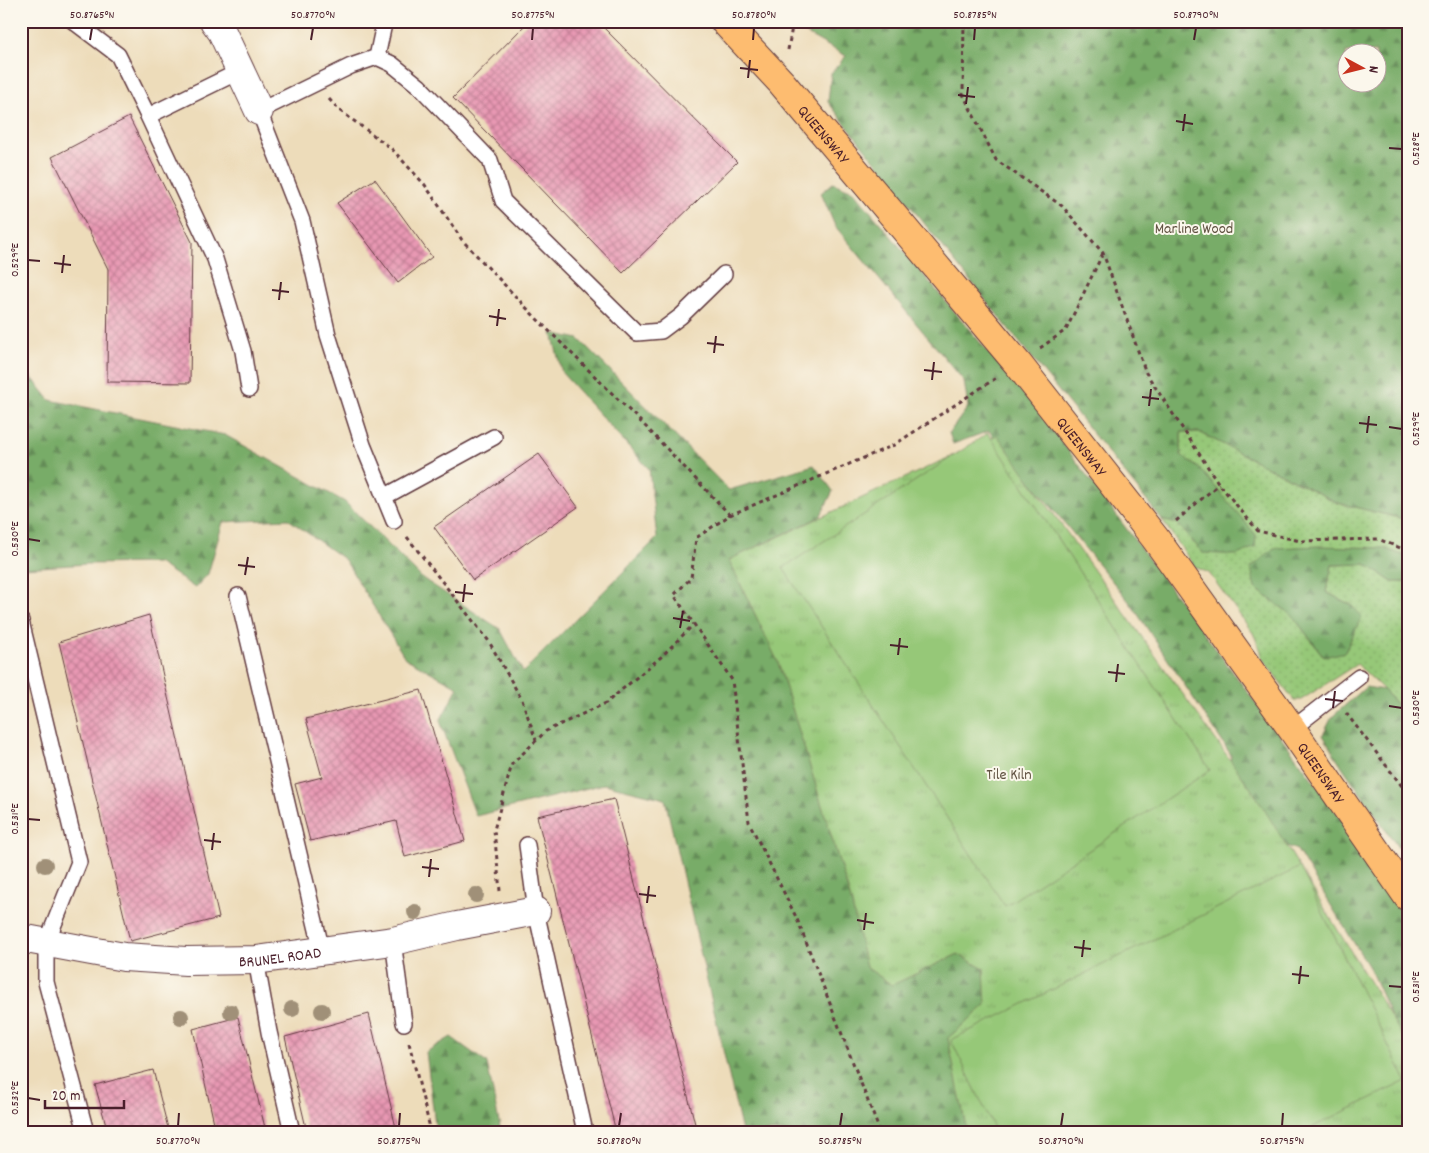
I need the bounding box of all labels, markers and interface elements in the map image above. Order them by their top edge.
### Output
text: 50.8765°N [70,7,114,24]
text: 50.8770°N [291,7,335,24]
text: 50.8775°N [511,7,555,24]
text: 50.8780°N [732,7,776,24]
text: 50.8785°N [953,7,997,24]
text: 50.8790°N [1173,7,1219,24]
north arrow [1336,42,1386,92]
text: N [1363,65,1383,74]
street label: QUEENSWAY [791,101,855,170]
text: 0.528°E [1408,132,1425,166]
park label: Marline Wood [1155,218,1233,241]
text: 0.529°E [7,242,24,277]
text: 0.529°E [1408,411,1425,446]
street label: QUEENSWAY [1050,413,1112,483]
text: 0.530°E [7,521,24,557]
text: 0.530°E [1408,690,1425,726]
street label: QUEENSWAY [1290,738,1350,810]
park label: Tile Kiln [986,764,1032,787]
text: 0.531°E [7,803,24,835]
street label: BRUNEL ROAD [239,942,323,974]
text: 0.531°E [1408,971,1425,1003]
scale bar [45,1078,124,1110]
text: 0.532°E [7,1080,24,1115]
text: 20 m [52,1086,80,1108]
text: 50.8770°N [156,1133,200,1150]
text: 50.8775°N [377,1133,421,1150]
text: 50.8780°N [597,1133,641,1150]
text: 50.8785°N [818,1133,862,1150]
text: 50.8790°N [1038,1133,1084,1150]
text: 50.8795°N [1260,1133,1304,1150]

